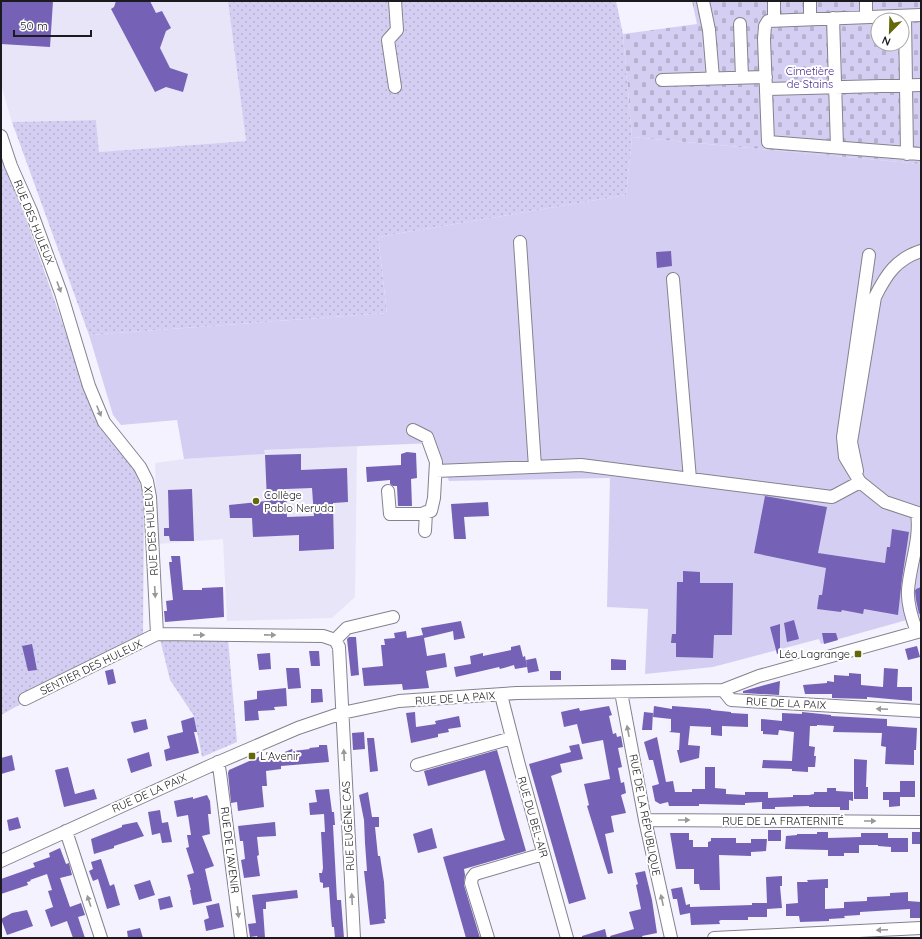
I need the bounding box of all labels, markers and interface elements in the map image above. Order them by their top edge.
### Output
scale bar [14,12,91,38]
north arrow [870,12,910,52]
text: 50 m [20,18,48,33]
text: N [880,33,893,49]
park label: Cimetière de Stains [786,64,834,91]
street label: RUE DES HULEUX [11,178,57,267]
one-way arrow [56,282,62,294]
one-way arrow [97,405,103,417]
street label: RUE DES HULEUX [141,485,161,576]
place label: Collège Pablo Neruda [264,488,334,515]
marker: Collège Pablo Neruda [251,496,261,506]
one-way arrow [152,586,158,599]
one-way arrow [193,631,205,638]
one-way arrow [264,632,277,638]
street label: SENTIER DES HULEUX [38,636,145,698]
place label: Léo Lagrange [779,647,850,661]
marker: Léo Lagrange [853,649,863,659]
street label: RUE DE LA PAIX [415,688,496,708]
street label: RUE DE LA PAIX [746,694,827,712]
one-way arrow [876,706,888,713]
one-way arrow [625,725,631,737]
place label: L'Avenir [260,749,300,763]
one-way arrow [341,749,348,761]
marker: L'Avenir [247,751,257,761]
street label: RUE DE LA RÉPUBLIQUE [626,753,664,877]
street label: RUE DE LA PAIX [110,770,189,816]
street label: RUE DU BEL-AIR [515,775,551,859]
street label: RUE EUGÈNE CAS [339,781,357,871]
street label: RUE DE L'AVENIR [218,806,242,894]
street label: RUE DE LA FRATERNITÉ [722,814,844,828]
one-way arrow [678,817,691,823]
one-way arrow [864,818,877,824]
one-way arrow [349,892,355,905]
one-way arrow [659,894,665,906]
one-way arrow [86,895,92,907]
one-way arrow [235,906,241,918]
one-way arrow [875,927,888,933]

